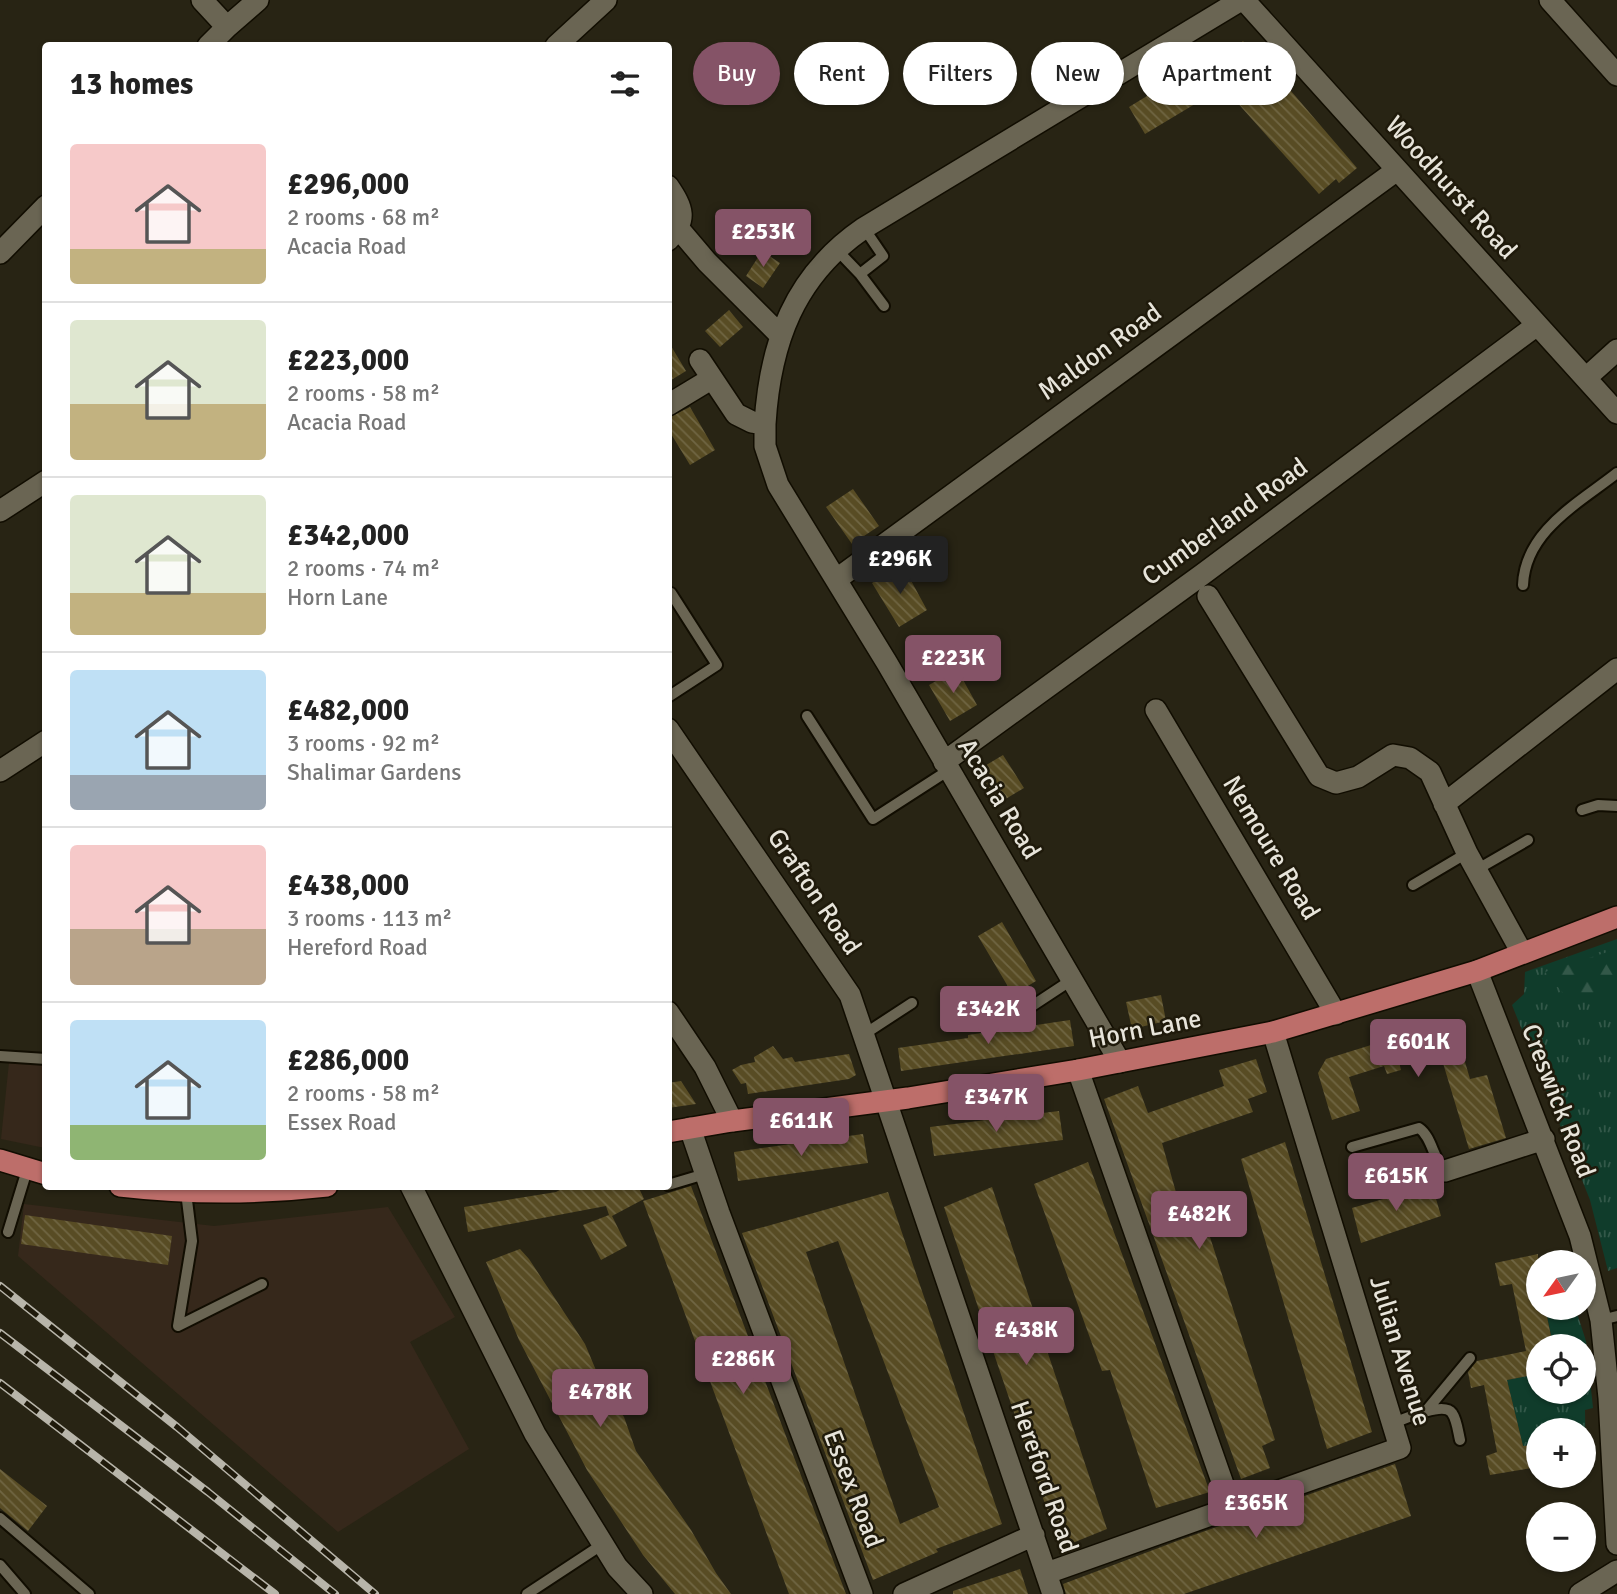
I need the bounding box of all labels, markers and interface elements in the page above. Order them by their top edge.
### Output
chip: Buy [693,42,780,105]
chip: Rent [794,42,889,105]
chip: Filters [903,42,1017,105]
chip: New [1031,42,1124,105]
chip: Apartment [1138,42,1296,105]
icon: filters [606,65,644,103]
text: 13 homes [70,66,193,103]
street label: Woodhurst Road [1378,110,1524,266]
text: £296,000 [287,166,409,203]
icon: home [126,172,210,256]
text: 2 rooms · 68 m² [287,203,440,232]
pin: £253K [714,210,812,269]
text: £253K [731,217,795,246]
text: Acacia Road [287,232,407,261]
street label: Maldon Road [1032,297,1168,407]
text: £223,000 [287,342,409,379]
icon: home [126,348,210,432]
text: 2 rooms · 58 m² [287,379,440,408]
text: Acacia Road [287,408,407,437]
street label: Cumberland Road [1136,451,1314,593]
text: £342,000 [287,517,409,554]
icon: home [126,523,210,607]
pin: £296K [851,536,949,596]
text: £296K [868,544,932,573]
text: 2 rooms · 74 m² [287,554,440,583]
text: Horn Lane [287,583,388,612]
pin: £223K [904,636,1002,695]
text: £223K [921,643,985,672]
text: £482,000 [287,692,409,729]
icon: home [126,698,210,782]
text: 3 rooms · 92 m² [287,729,440,758]
street label: Acacia Road [950,733,1048,865]
text: Shalimar Gardens [287,758,461,787]
street label: Nemoure Road [1215,770,1327,926]
street label: Grafton Road [760,823,868,961]
text: £438,000 [287,867,409,904]
icon: home [126,873,210,957]
text: 3 rooms · 113 m² [287,904,452,933]
text: Hereford Road [287,933,428,962]
pin: £342K [939,986,1037,1046]
text: £342K [956,994,1020,1023]
street label: Horn Lane [1086,1002,1204,1056]
pin: £601K [1369,1020,1467,1079]
street label: Creswick Road [1514,1020,1602,1182]
text: £601K [1386,1027,1450,1056]
text: £286,000 [287,1042,409,1079]
icon: home [126,1048,210,1132]
pin: £347K [947,1074,1045,1134]
text: 2 rooms · 58 m² [287,1079,440,1108]
text: £347K [964,1082,1028,1111]
pin: £611K [752,1098,850,1158]
text: £611K [769,1106,833,1135]
text: Essex Road [287,1108,397,1137]
pin: £615K [1347,1154,1445,1213]
text: £615K [1364,1161,1428,1190]
pin: £482K [1150,1192,1248,1251]
text: £482K [1167,1199,1231,1228]
north arrow [1526,1250,1596,1320]
map controls [1526,1250,1596,1572]
street label: Julian Avenue [1362,1272,1438,1430]
pin: £438K [977,1308,1075,1367]
text: £438K [994,1315,1058,1344]
button: locate [1526,1334,1596,1404]
pin: £286K [694,1336,792,1396]
text: £286K [711,1344,775,1373]
pin: £478K [551,1370,649,1429]
text: £478K [568,1377,632,1406]
street label: Hereford Road [1003,1397,1085,1557]
button: + [1526,1418,1596,1488]
street label: Essex Road [816,1425,890,1553]
pin: £365K [1207,1480,1305,1540]
text: £365K [1224,1488,1288,1517]
button: − [1526,1502,1596,1572]

